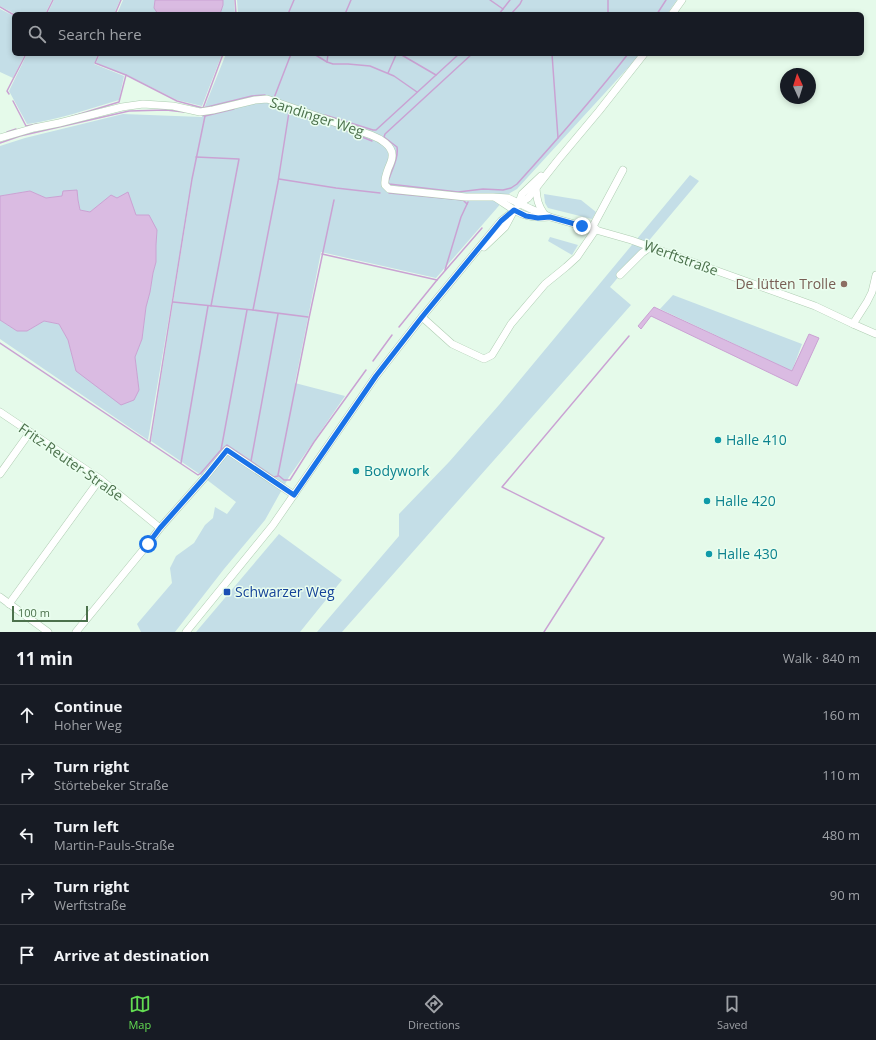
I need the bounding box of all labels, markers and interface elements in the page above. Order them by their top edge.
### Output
search box [12,12,864,56]
icon: search [26,23,48,45]
text: Search here [58,24,142,44]
north arrow [780,68,816,104]
street label: Sandinger Weg [268,92,367,141]
route end [573,217,591,235]
street label: Werftstraße [641,235,721,280]
place label: De lütten Trolle [735,274,836,293]
marker: De lütten Trolle [839,279,849,289]
street label: Fritz-Reuter-Straße [15,418,127,505]
place label: Halle 410 [726,430,787,449]
marker: Halle 410 [713,435,723,445]
place label: Bodywork [364,461,430,480]
marker: Bodywork [351,466,361,476]
place label: Halle 420 [715,491,776,510]
marker: Halle 420 [702,496,712,506]
route start [139,535,157,553]
place label: Halle 430 [717,544,778,563]
marker: Halle 430 [704,549,714,559]
place label: Schwarzer Weg [235,582,335,601]
marker: Schwarzer Weg [222,587,232,597]
scale bar [12,604,88,623]
text: 100 m [18,605,50,620]
text: 11 min [16,647,73,670]
text: Walk · 840 m [783,649,860,667]
text: Continue [54,696,122,716]
icon: ahead [16,704,38,726]
text: 160 m [822,706,860,724]
text: Hoher Weg [54,716,122,734]
text: Turn right [54,756,129,776]
icon: right [16,764,38,786]
text: 110 m [822,766,860,784]
text: Störtebeker Straße [54,776,169,794]
text: Turn left [54,816,119,836]
icon: left [16,824,38,846]
text: 480 m [822,826,860,844]
text: Martin-Pauls-Straße [54,836,175,854]
text: Turn right [54,876,129,896]
icon: right [16,884,38,906]
text: 90 m [830,886,860,904]
text: Werftstraße [54,896,126,914]
icon: arrive [16,944,38,966]
text: Arrive at destination [54,945,209,965]
tab: Map [128,993,151,1032]
tab: Directions [408,993,460,1032]
tab: Saved [717,993,748,1032]

